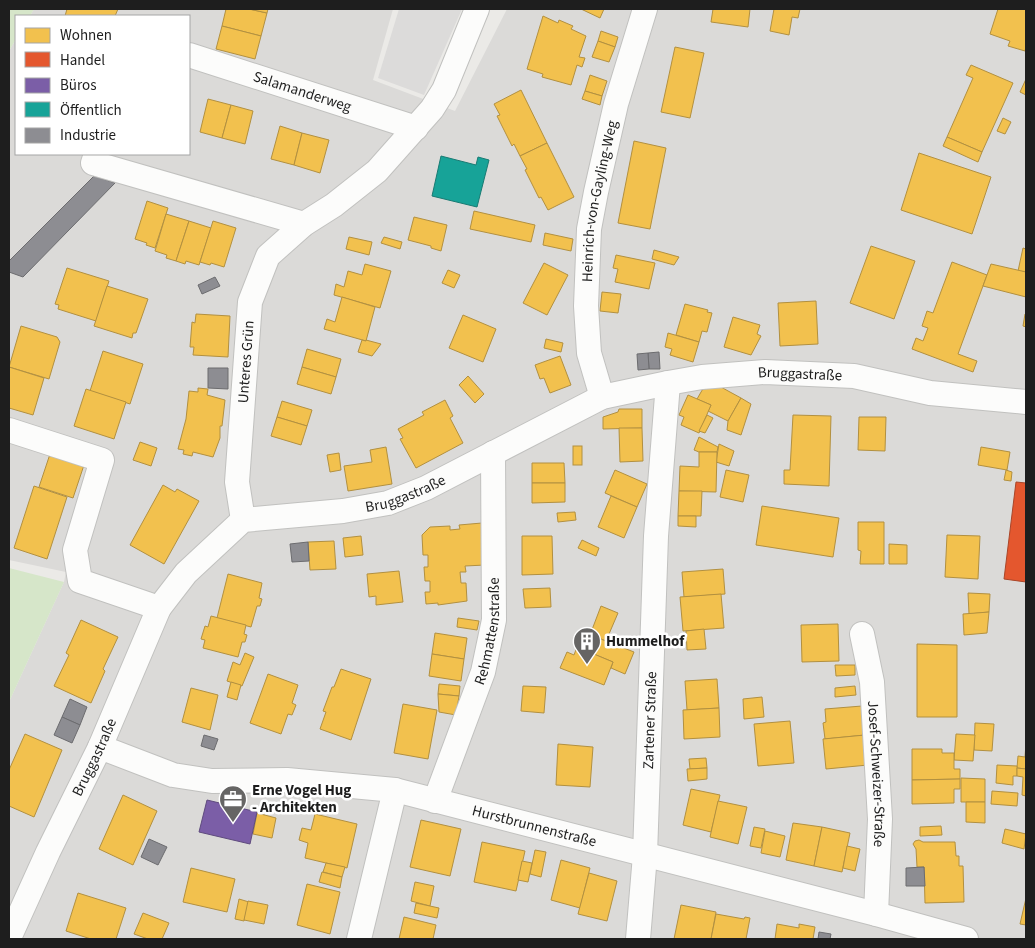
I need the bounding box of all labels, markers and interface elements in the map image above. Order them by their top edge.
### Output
legend [15,15,190,155]
text: Wohnen [60,25,112,46]
text: Handel [60,50,105,71]
street label: Salamanderweg [250,66,354,118]
text: Büros [60,75,96,96]
text: Öffentlich [60,100,122,121]
street label: Heinrich-von-Gayling-Weg [577,118,623,282]
text: Industrie [60,125,116,146]
street label: Unteres Grün [233,320,260,404]
street label: Bruggastraße [757,362,843,386]
street label: Bruggastraße [364,470,449,518]
street label: Rehmattenstraße [469,577,505,688]
building icon: Hummelhof [572,626,602,665]
place label: Hummelhof [606,631,685,652]
street label: Zartener Straße [638,671,662,770]
street label: Josef-Schweizer-Straße [862,700,890,847]
street label: Bruggastraße [67,715,122,800]
place label: Erne Vogel Hug - Architekten [252,780,351,818]
office icon: Erne Vogel Hug - Architekten [218,784,248,823]
street label: Hurstbrunnenstraße [470,800,599,852]

